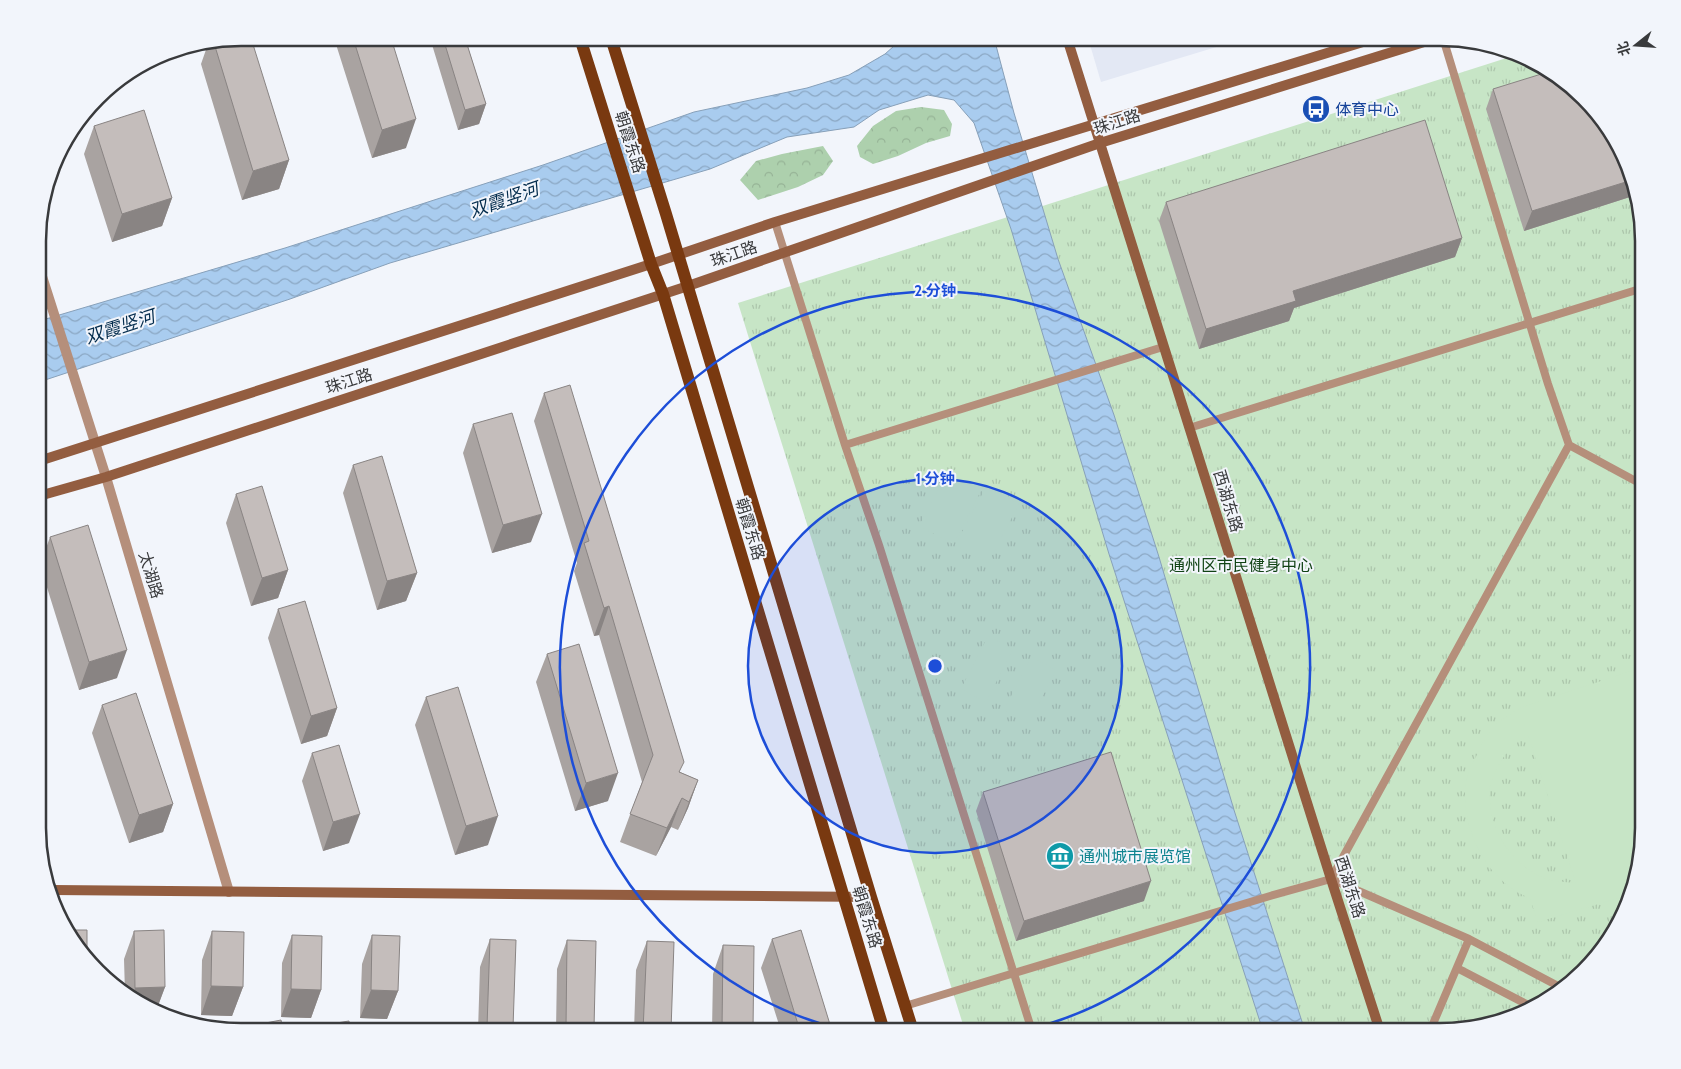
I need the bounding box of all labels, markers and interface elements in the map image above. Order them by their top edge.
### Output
north arrow [1611,20,1661,70]
text: 北 [1613,39,1634,58]
bus stop icon: 体育中心 [1301,94,1331,124]
place label: 体育中心 [1335,100,1399,119]
street label: 珠江路 [1091,106,1143,138]
street label: 朝霞东路 [611,109,649,175]
water label: 双霞竖河 [466,177,544,222]
street label: 珠江路 [708,237,760,271]
text: 2 分钟 [914,282,956,300]
water label: 双霞竖河 [82,304,160,349]
street label: 珠江路 [323,365,375,397]
street label: 西湖东路 [1210,468,1246,534]
text: 1 分钟 [916,470,954,488]
street label: 朝霞东路 [732,496,768,562]
street label: 太湖路 [135,549,167,601]
park label: 通州区市民健身中心 [1169,556,1313,575]
centre of rings [926,657,944,675]
museum icon: 通州城市展览馆 [1045,841,1075,871]
place label: 通州城市展览馆 [1079,847,1191,866]
street label: 西湖东路 [1331,854,1369,920]
street label: 朝霞东路 [849,884,885,950]

